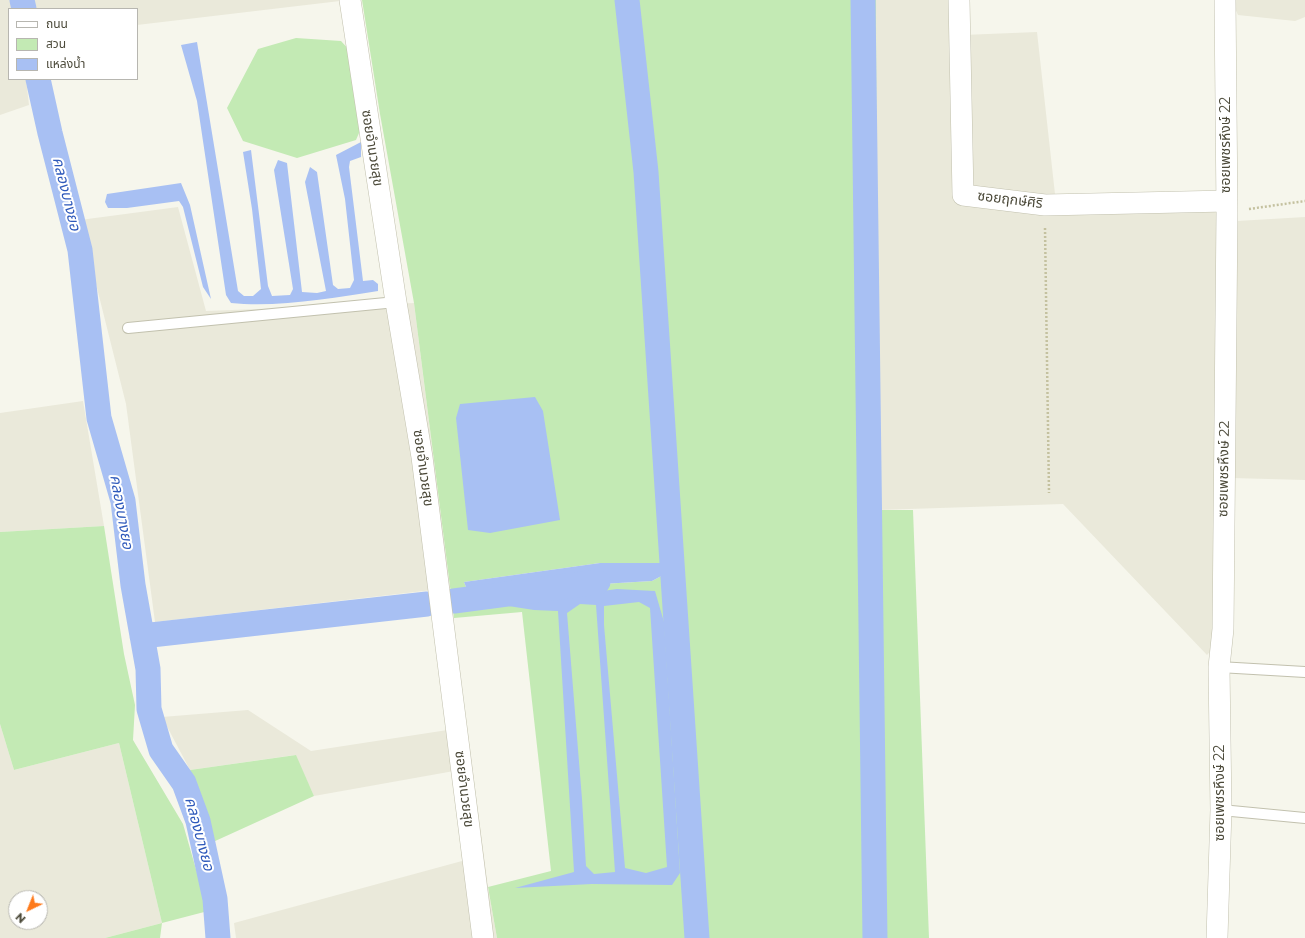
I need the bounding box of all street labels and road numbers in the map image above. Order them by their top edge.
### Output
street label: ซอยเพชรหึงษ์ 22 [1218,97,1234,193]
street label: ซอยอำนวยสุข [358,109,386,187]
street label: ซอยฤกษ์ศิริ [976,188,1044,212]
street label: ซอยเพชรหึงษ์ 22 [1215,421,1233,517]
street label: ซอยอำนวยสุข [409,429,437,507]
street label: ซอยเพชรหึงษ์ 22 [1212,745,1228,841]
street label: ซอยอำนวยสุข [451,750,477,828]

